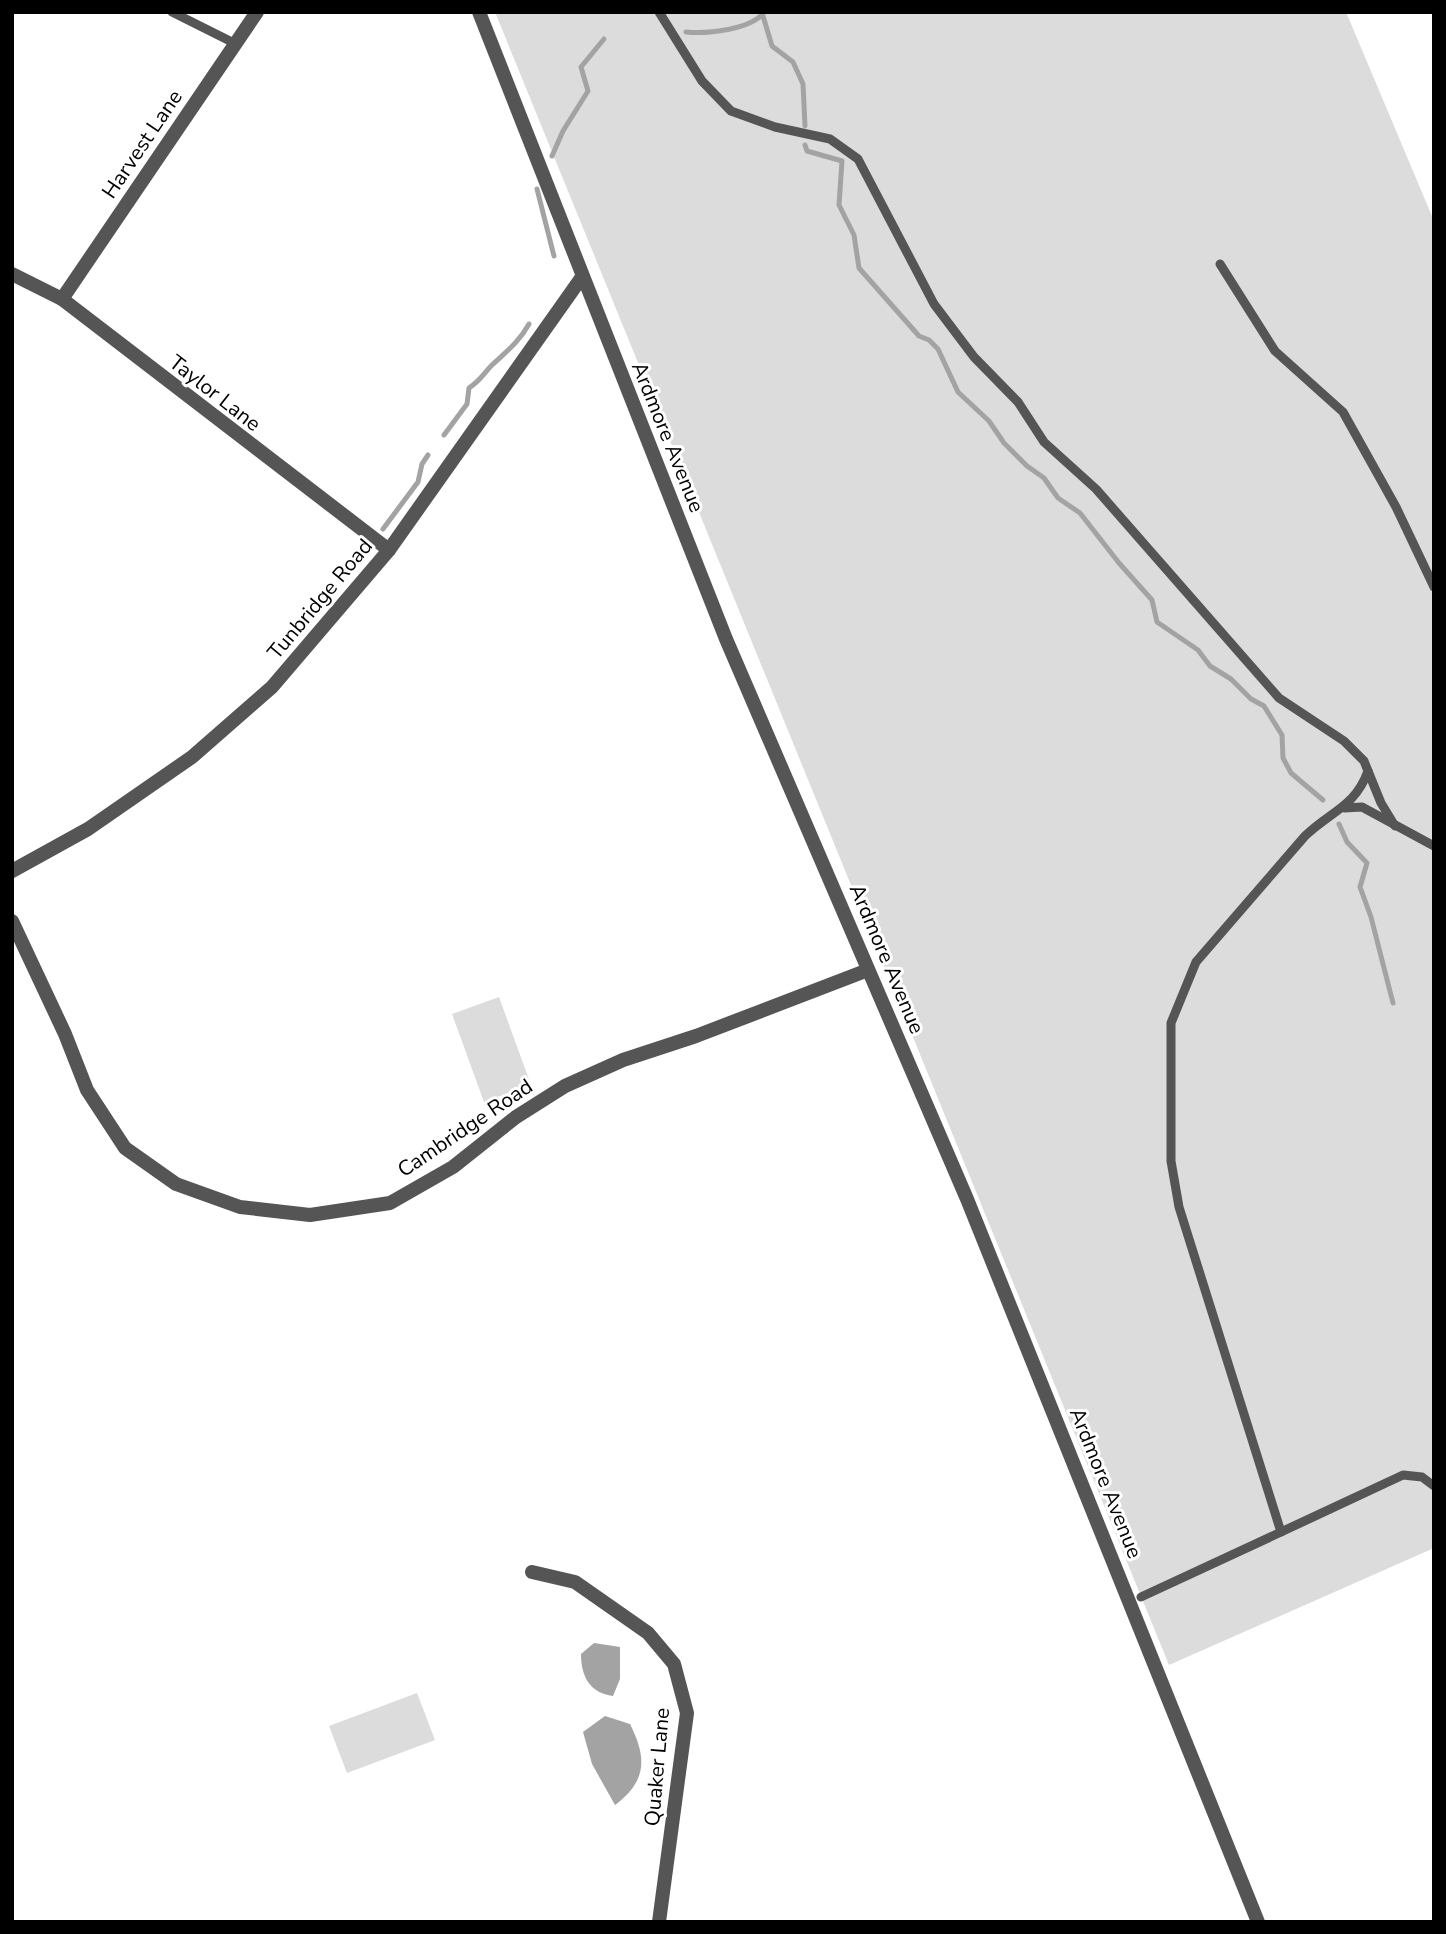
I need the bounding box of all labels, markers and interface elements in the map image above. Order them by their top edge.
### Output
street label: Harvest Lane [95,84,189,204]
street label: Taylor Lane [163,348,267,438]
street label: Ardmore Avenue [625,358,711,516]
street label: Tunbridge Road [261,533,379,665]
street label: Ardmore Avenue [843,880,931,1038]
street label: Cambridge Road [392,1072,538,1184]
street label: Ardmore Avenue [1063,1404,1149,1562]
street label: Quaker Lane [638,1707,676,1827]

